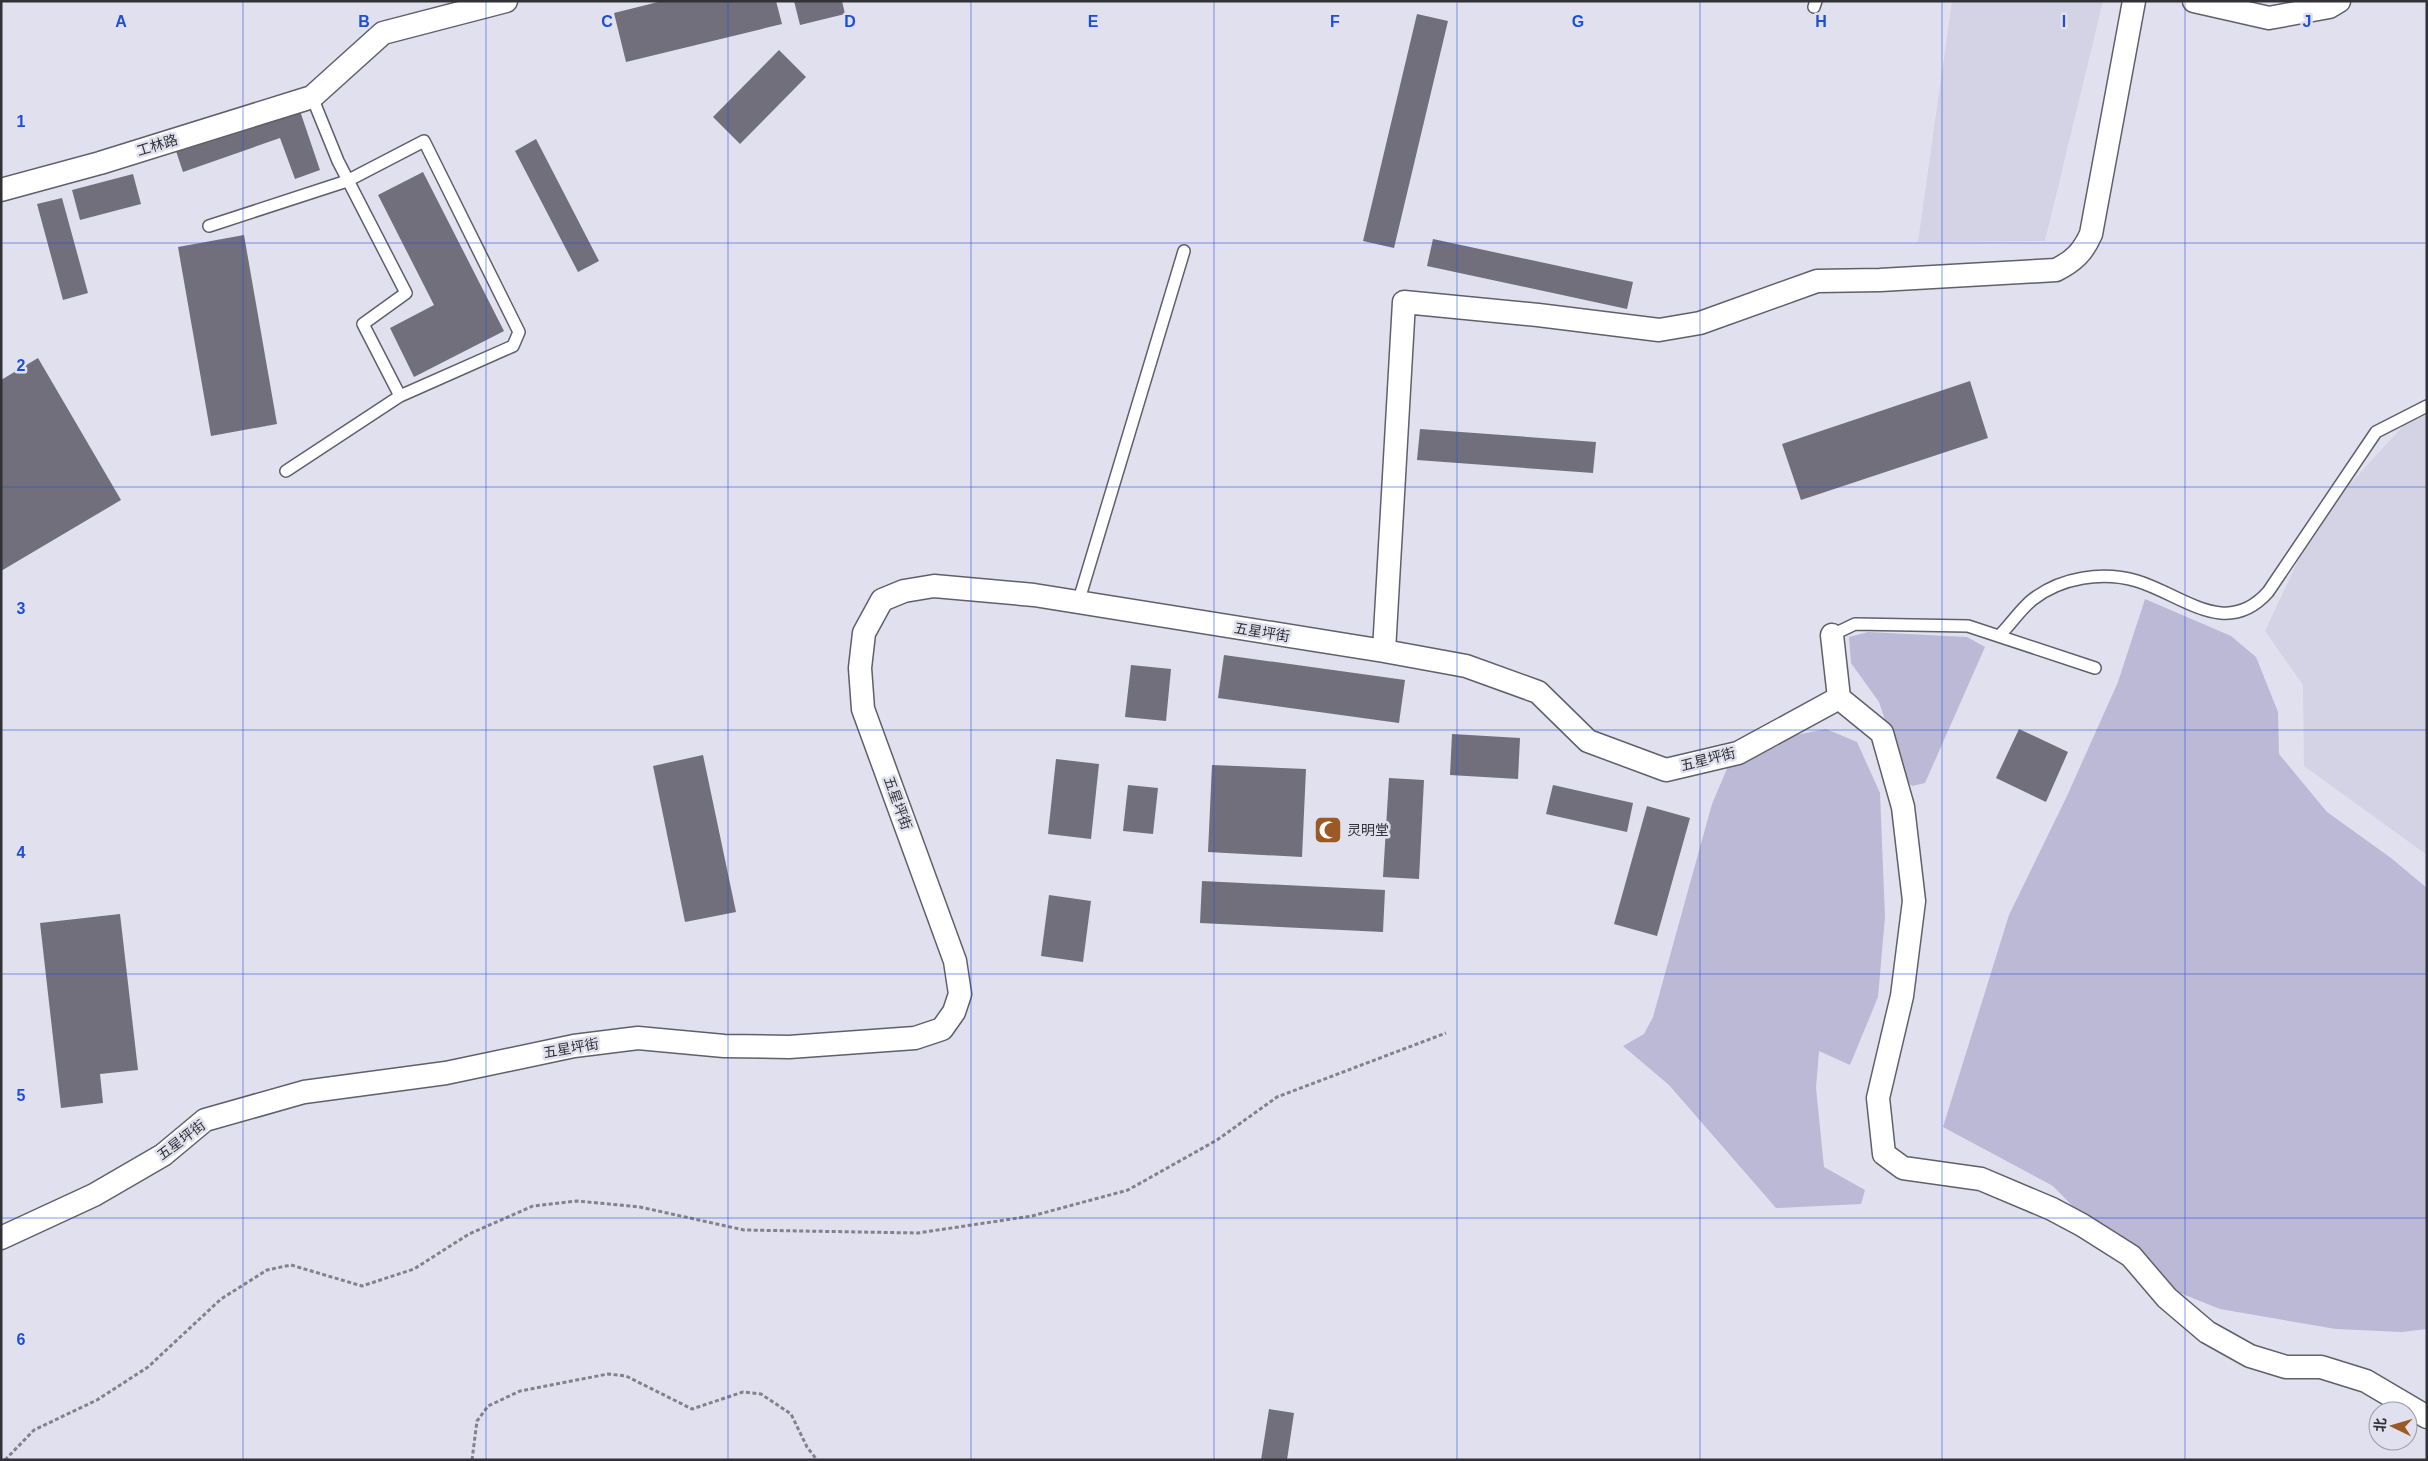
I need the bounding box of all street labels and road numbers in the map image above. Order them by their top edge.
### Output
street label: 工林路 [135,131,179,159]
street label: 五星坪街 [1233,620,1291,644]
street label: 五星坪街 [1679,744,1737,774]
street label: 五星坪街 [881,774,915,832]
street label: 五星坪街 [542,1035,600,1061]
street label: 五星坪街 [154,1117,208,1163]

